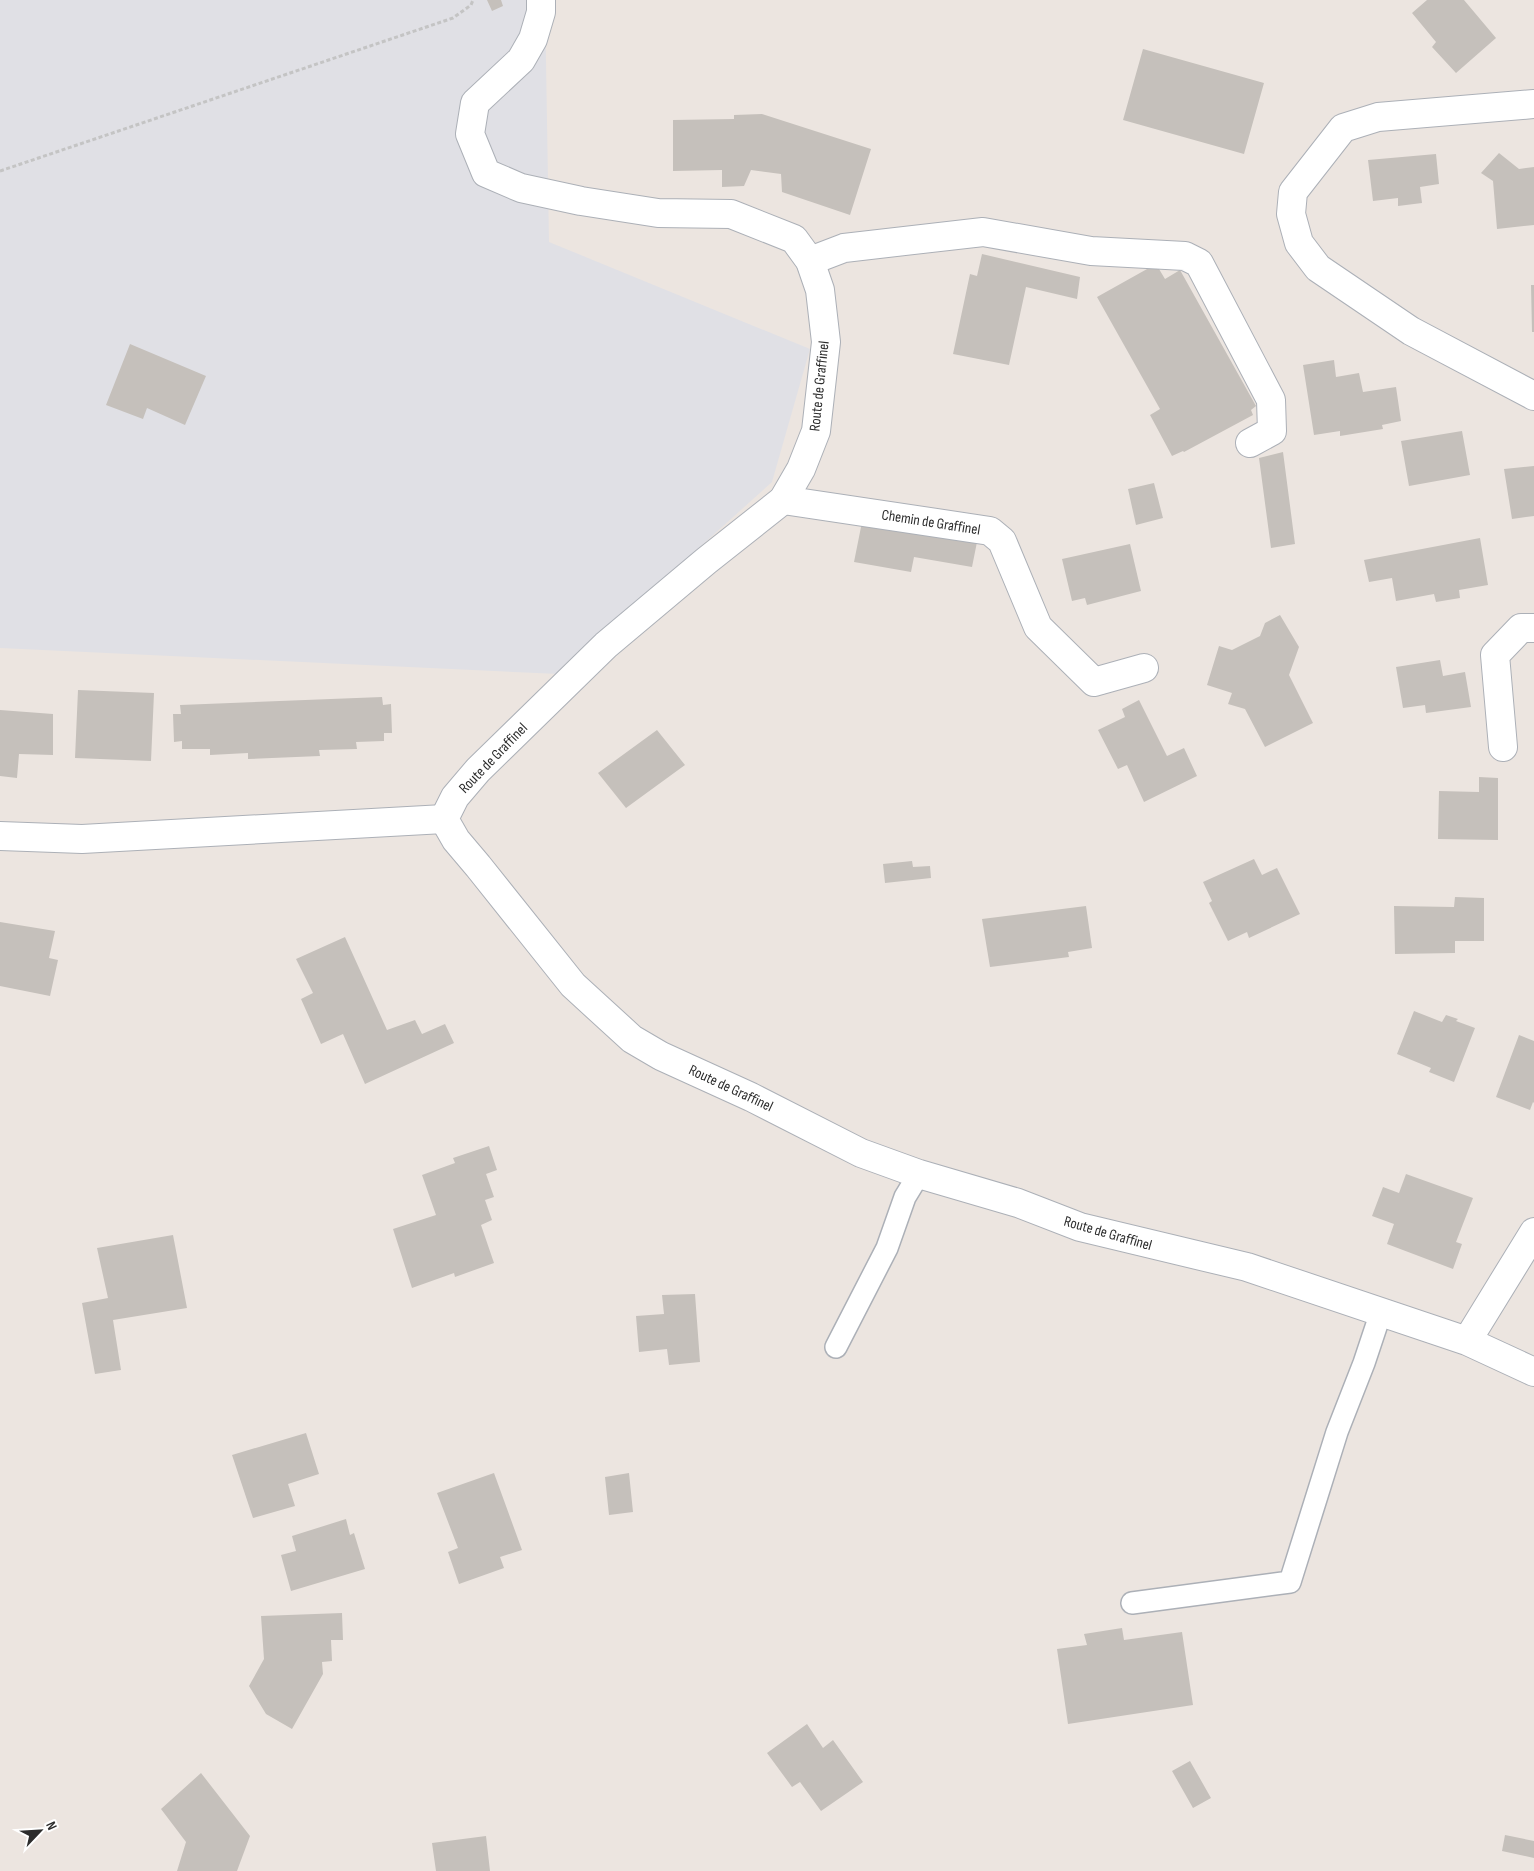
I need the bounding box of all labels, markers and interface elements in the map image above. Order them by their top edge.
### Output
street label: Route de Graffinel [805,340,834,432]
street label: Chemin de Graffinel [880,505,982,540]
street label: Route de Graffinel [455,719,532,798]
street label: Route de Graffinel [686,1061,776,1116]
street label: Route de Graffinel [1062,1212,1154,1255]
north arrow [15,1806,65,1856]
text: N [42,1819,61,1833]

